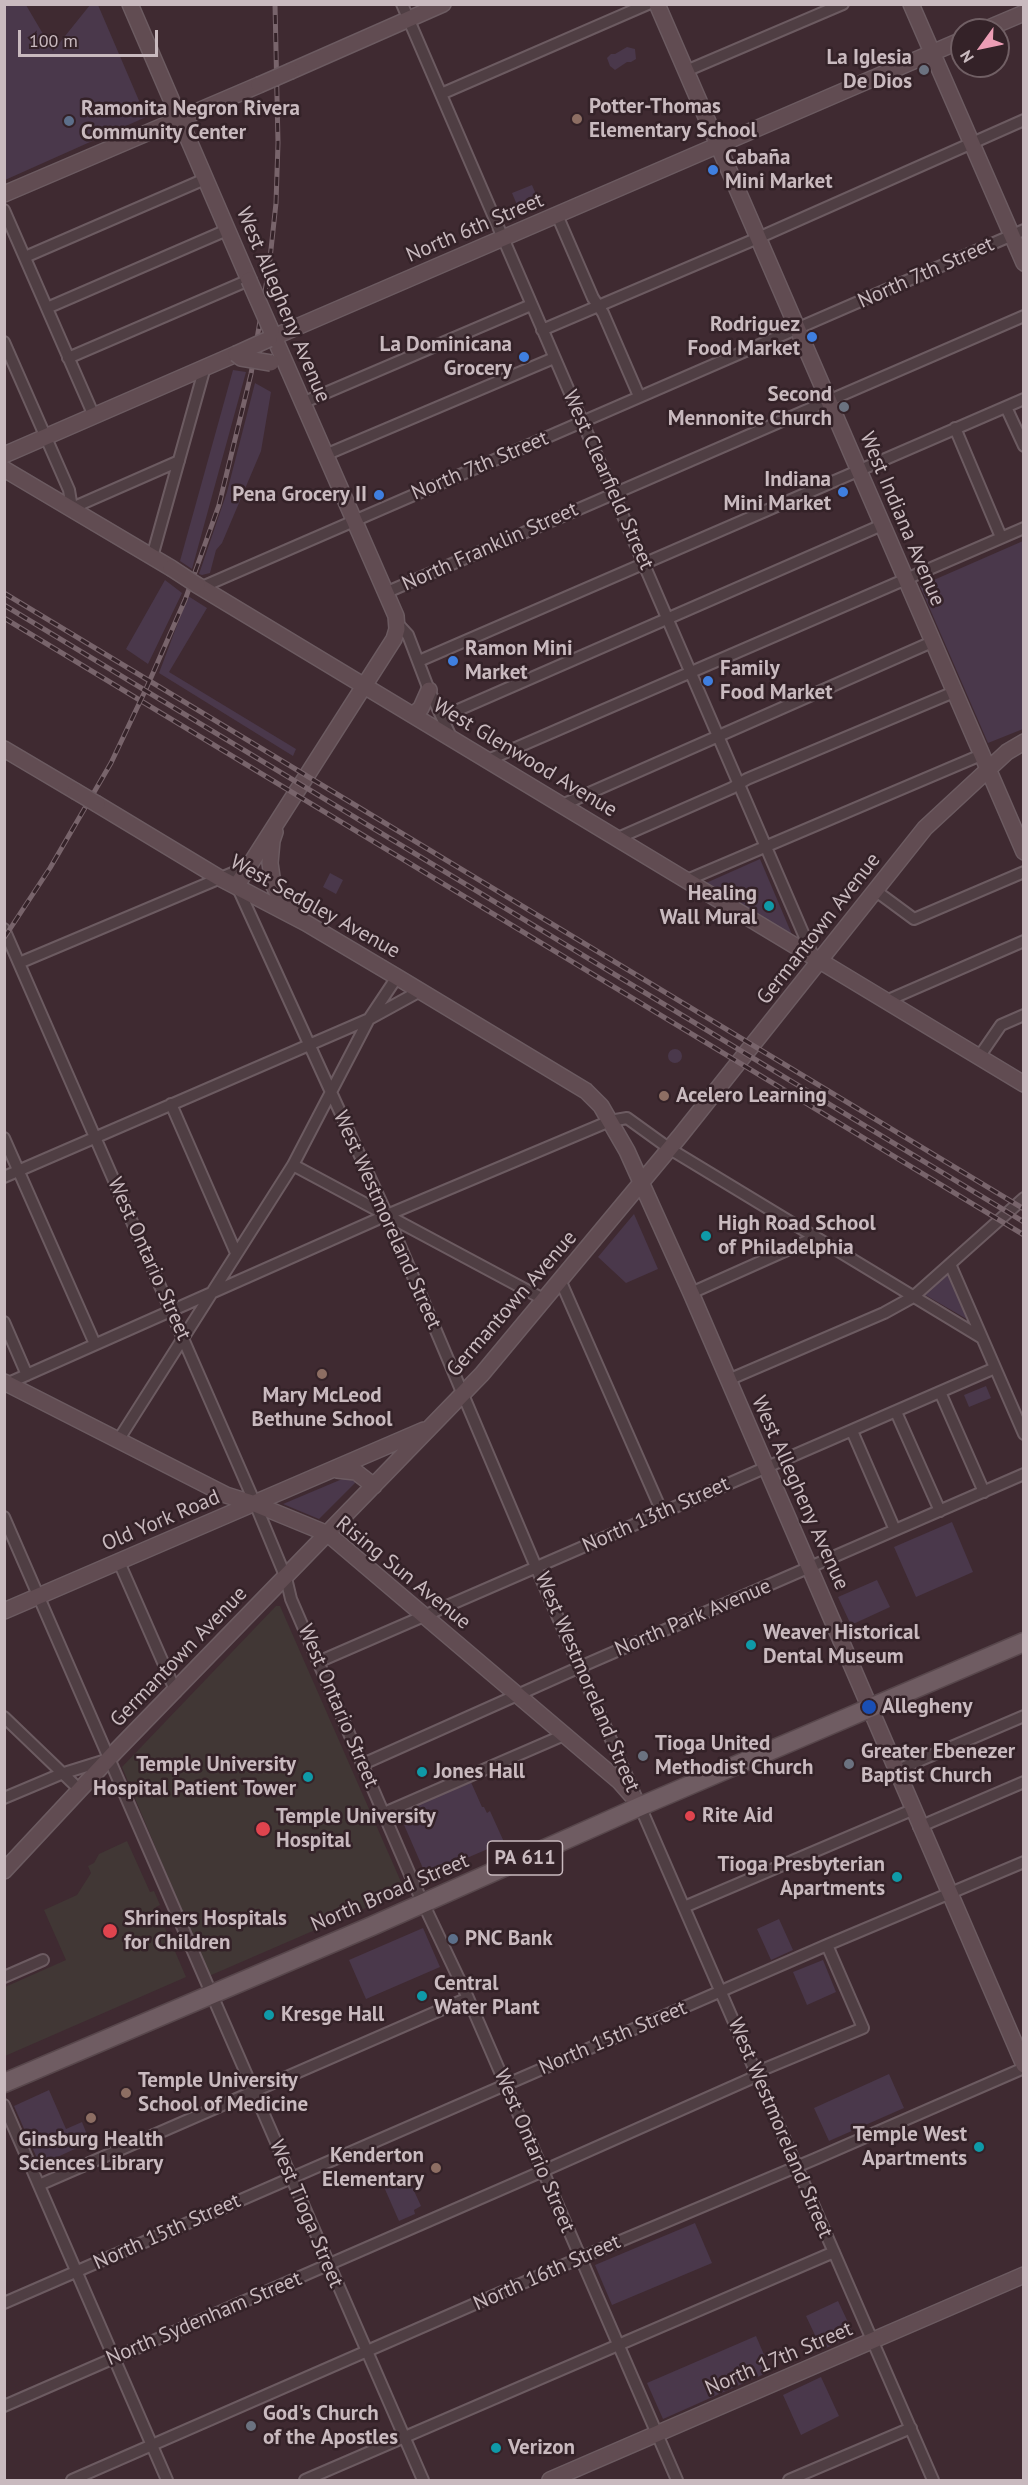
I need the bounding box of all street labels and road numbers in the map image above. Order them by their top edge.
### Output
street label: North 6th Street [403,188,547,268]
street label: West Allegheny Avenue [230,204,336,406]
street label: North 7th Street [854,232,998,314]
street label: West Clearfield Street [557,386,659,574]
street label: North 7th Street [408,426,552,506]
street label: West Indiana Avenue [854,428,950,610]
street label: North Franklin Street [398,497,582,597]
street label: West Glenwood Avenue [428,693,622,823]
street label: Germantown Avenue [752,848,886,1010]
street label: West Sedgley Avenue [226,850,404,964]
street label: West Westmoreland Street [327,1107,447,1333]
street label: West Ontario Street [102,1174,196,1344]
street label: Germantown Avenue [442,1226,582,1382]
street label: West Allegheny Avenue [746,1392,854,1594]
street label: North 13th Street [579,1471,733,1559]
street label: Old York Road [98,1485,224,1557]
street label: Rising Sun Avenue [331,1511,475,1635]
street label: West Westmoreland Street [529,1568,645,1796]
street label: North Park Avenue [611,1574,775,1662]
street label: Germantown Avenue [105,1581,253,1733]
street label: West Ontario Street [292,1620,384,1792]
road number: PA 611 [488,1841,562,1875]
street label: North Broad Street [307,1848,473,1938]
street label: North 15th Street [535,1996,691,2080]
street label: West Westmoreland Street [722,2014,838,2242]
street label: West Ontario Street [488,2065,580,2237]
street label: West Tioga Street [263,2136,349,2292]
street label: North 15th Street [90,2188,244,2276]
street label: North 16th Street [470,2229,624,2317]
street label: North Sydenham Street [102,2266,306,2372]
street label: North 17th Street [702,2317,856,2401]

